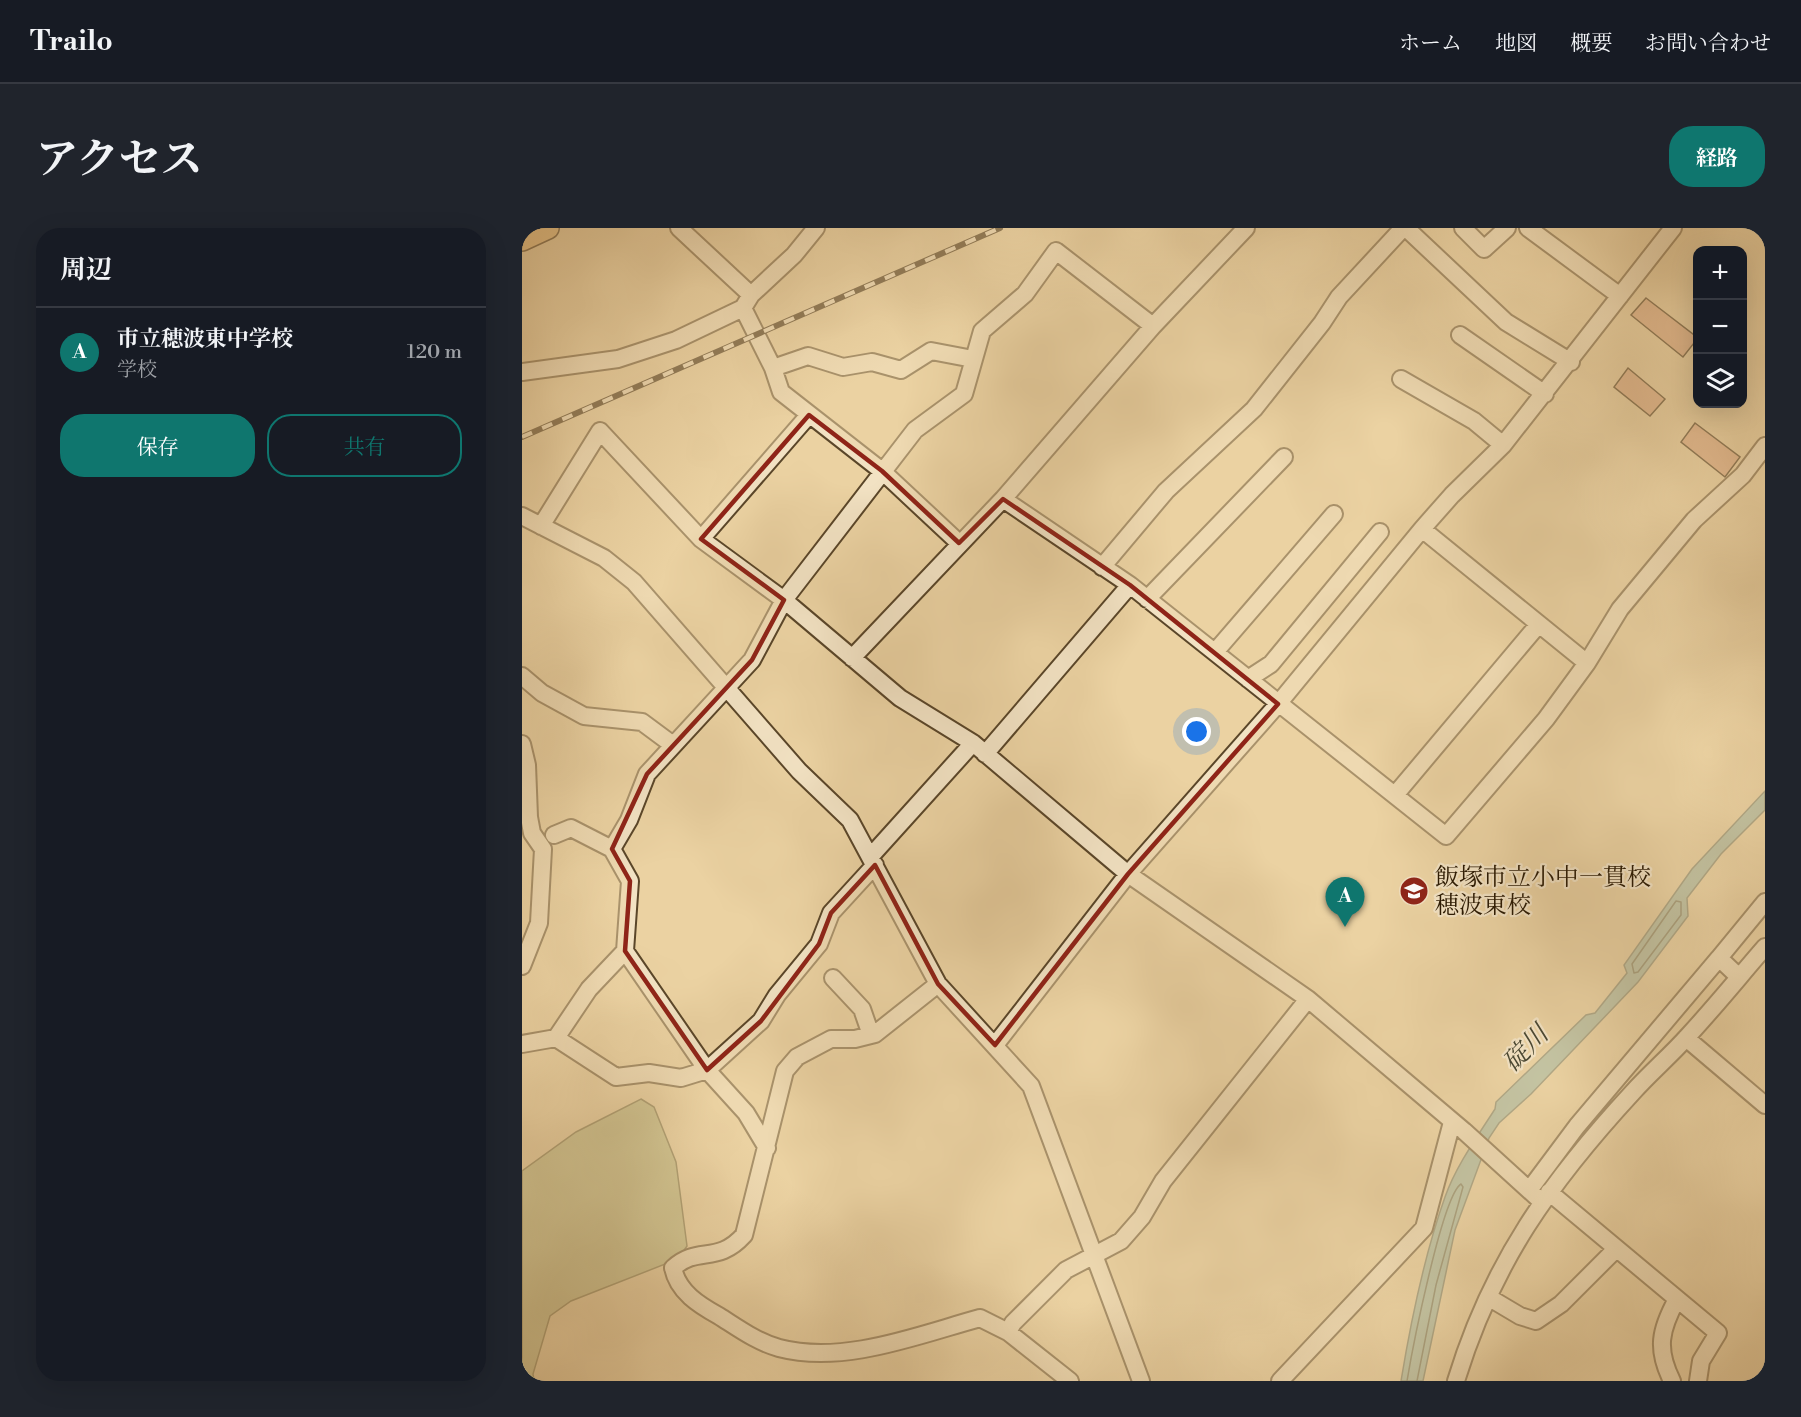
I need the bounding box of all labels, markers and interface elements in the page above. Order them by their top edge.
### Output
text: Trailo [30,24,113,59]
text: ホーム [1399,31,1462,57]
text: 地図 [1495,31,1537,57]
text: 概要 [1570,31,1612,57]
text: お問い合わせ [1645,31,1771,57]
button: 経路 [1669,126,1765,187]
text: アクセス [36,134,203,187]
map controls [1693,246,1747,408]
button: + [1693,246,1747,300]
text: 周辺 [60,254,112,286]
button: − [1693,300,1747,354]
text: 市立穂波東中学校 [117,326,293,353]
text: A [72,340,87,365]
text: 120 m [407,340,462,365]
button: layers [1693,354,1747,408]
text: 学校 [117,358,157,383]
button: 保存 [60,414,255,477]
button: 共有 [267,414,462,477]
your location [1182,717,1211,746]
place label: 飯塚市立小中一貫校 穂波東校 [1435,863,1651,921]
school or university icon: 飯塚市立小中一貫校 穂波東校 [1398,875,1430,907]
pin: A [1326,878,1364,927]
water label: 碇川 [1496,1017,1557,1079]

